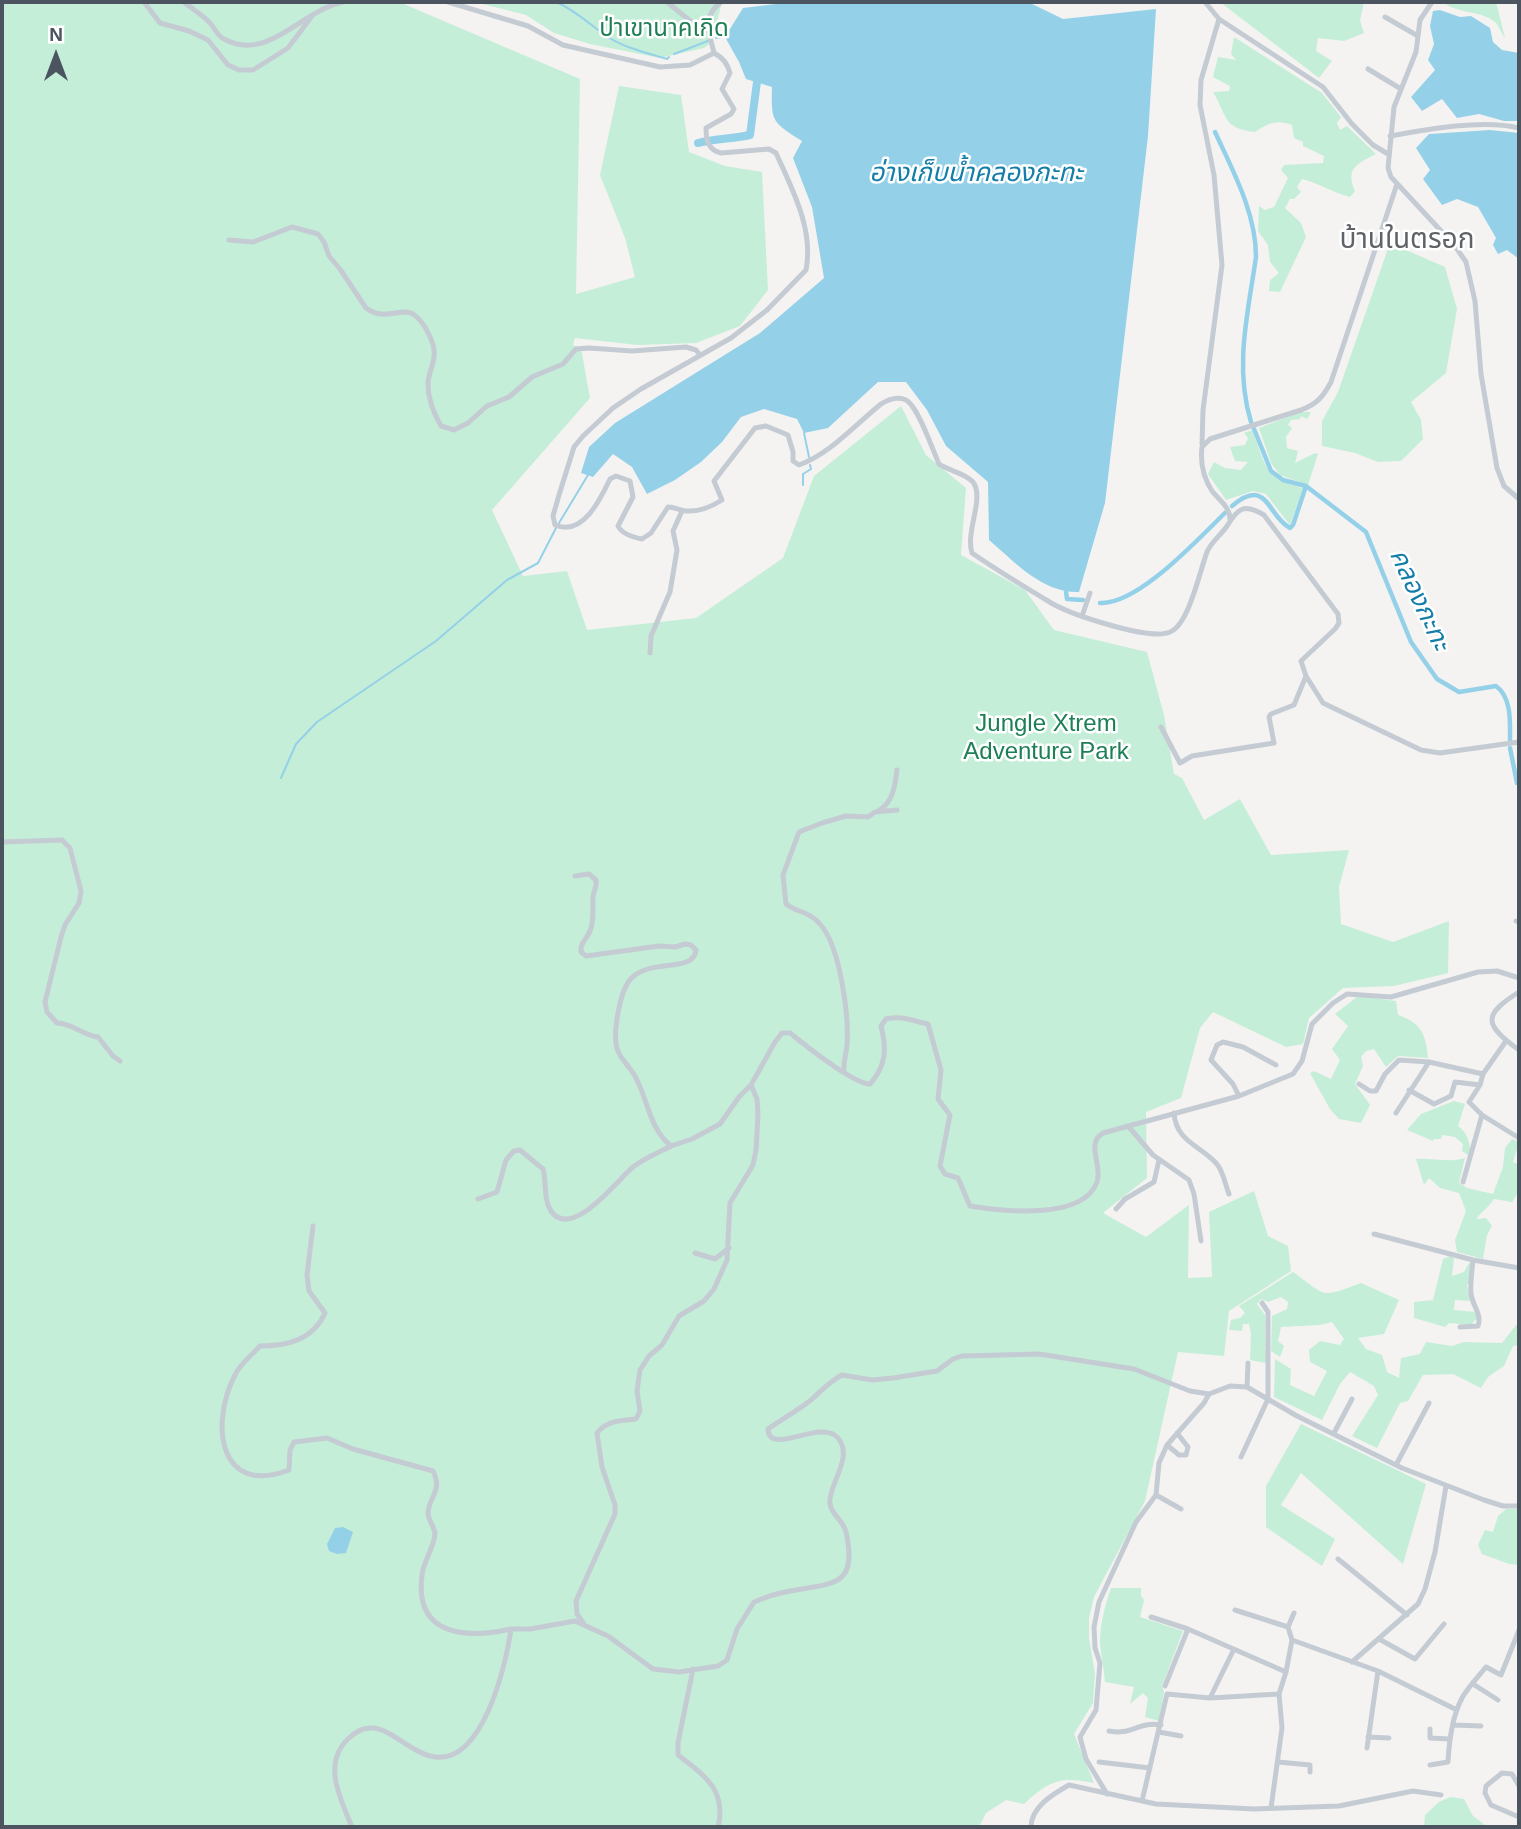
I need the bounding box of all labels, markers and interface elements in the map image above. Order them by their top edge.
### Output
park label: ป่าเขานาคเกิด [599,15,729,43]
north arrow [21,21,91,91]
text: N [49,24,63,45]
water label: อ่างเก็บน้ำคลองกะทะ [869,158,1083,190]
district label: บ้านในตรอก [1340,223,1474,257]
water label: คลองกะทะ [1382,544,1456,656]
park label: Jungle Xtrem Adventure Park [963,710,1129,766]

